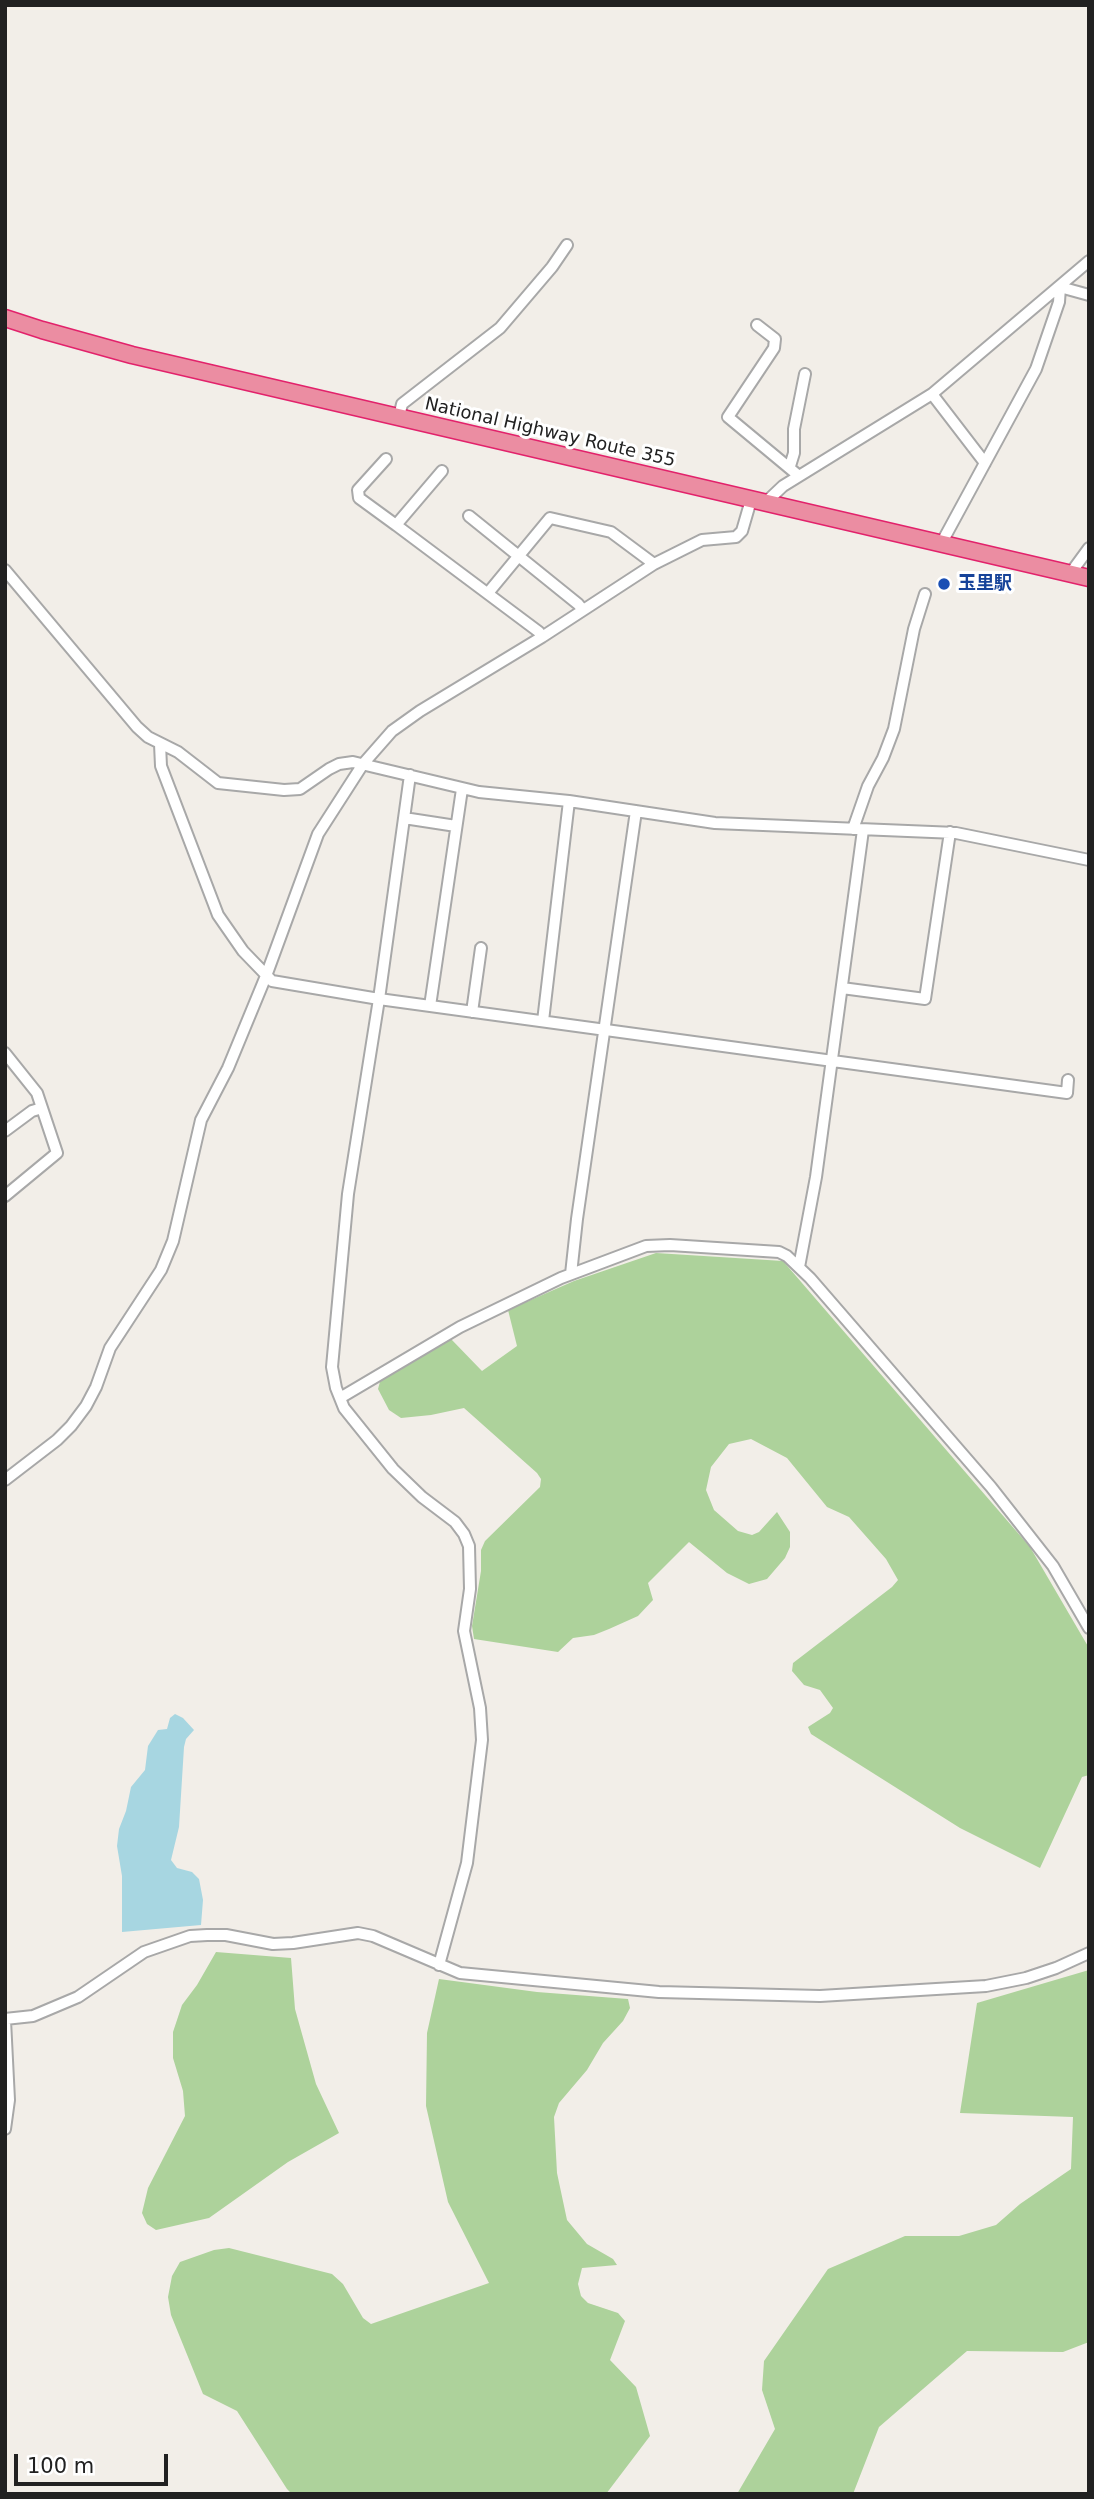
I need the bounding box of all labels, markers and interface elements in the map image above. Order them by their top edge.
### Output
street label: National Highway Route 355 [423,394,677,472]
place label: 玉里駅 [958,573,1012,595]
marker: 玉里駅 [936,576,952,592]
scale bar [18,2440,172,2484]
text: 100 m [27,2454,94,2478]

